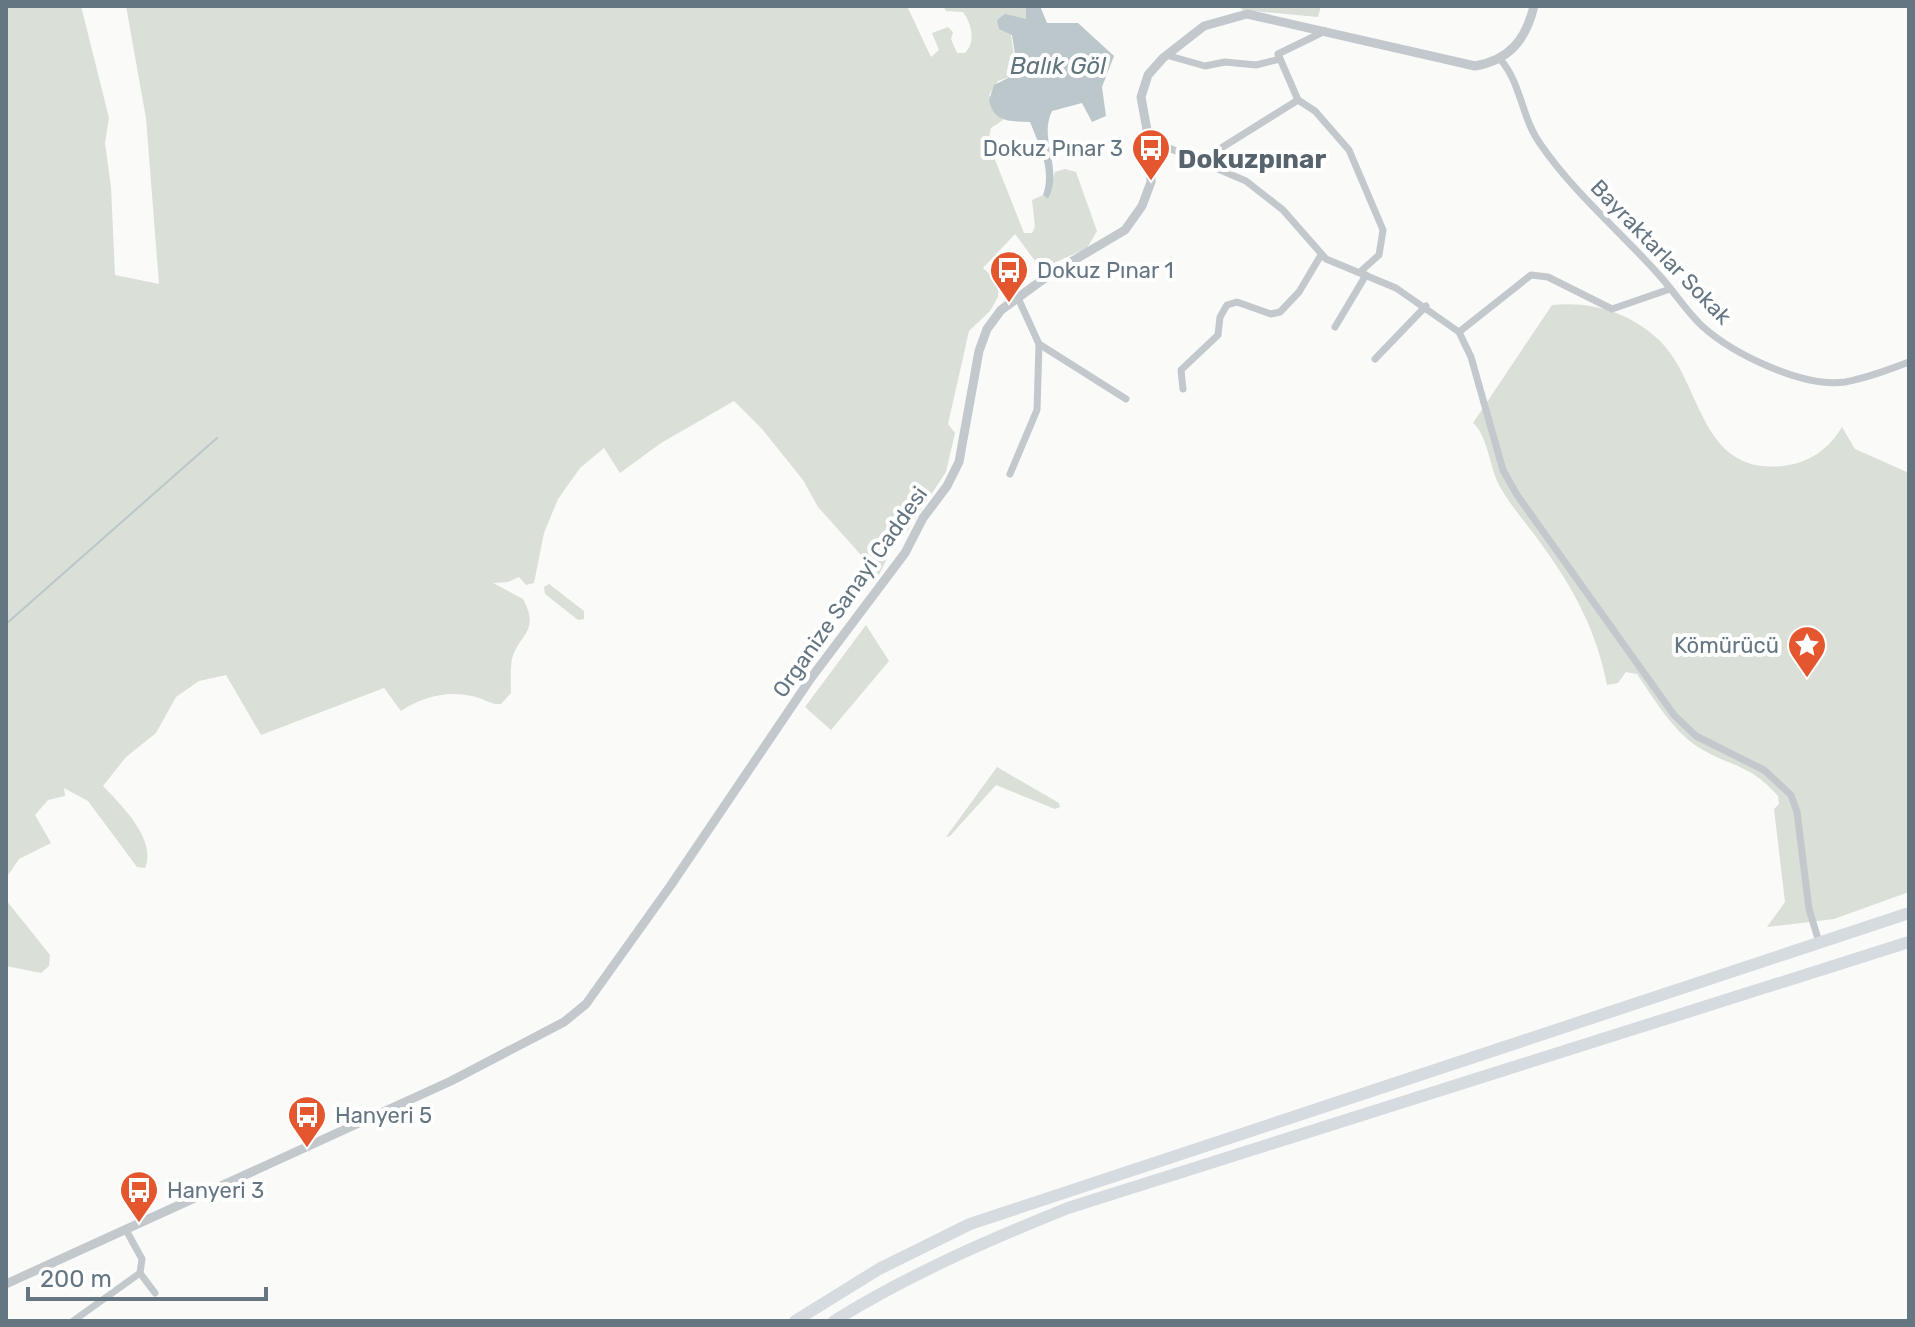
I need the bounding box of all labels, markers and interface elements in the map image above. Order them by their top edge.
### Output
water label: Balık Göl [1010,52,1107,80]
bus stop icon: Dokuz Pınar 3 [1130,127,1172,182]
place label: Dokuz Pınar 3 [983,135,1123,162]
district label: Dokuzpınar [1178,144,1326,175]
street label: Bayraktarlar Sokak [1585,174,1738,331]
bus stop icon: Dokuz Pınar 1 [988,249,1030,304]
place label: Dokuz Pınar 1 [1037,257,1174,284]
street label: Organize Sanayi Caddesi [767,481,933,703]
place icon: Kömürücü [1786,624,1828,679]
place label: Kömürücü [1674,632,1779,659]
bus stop icon: Hanyeri 5 [286,1094,328,1149]
place label: Hanyeri 5 [335,1102,432,1129]
bus stop icon: Hanyeri 3 [118,1169,160,1224]
place label: Hanyeri 3 [167,1177,264,1204]
scale bar [28,1251,266,1301]
text: 200 m [40,1265,112,1293]

